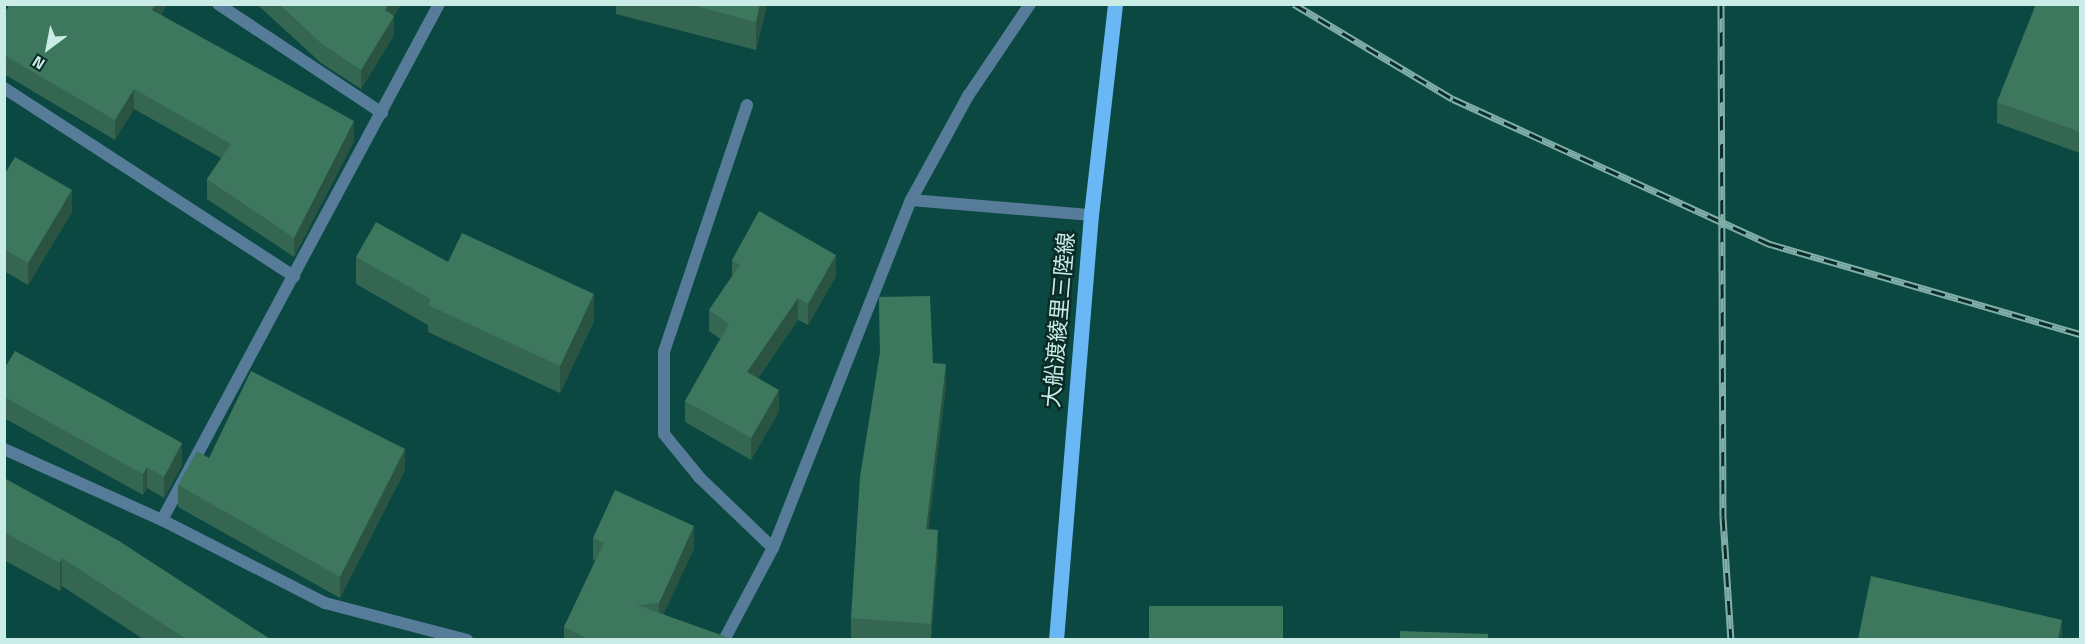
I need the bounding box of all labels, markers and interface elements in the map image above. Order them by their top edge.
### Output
north arrow [18,18,78,78]
text: N [27,50,50,76]
street label: 大船渡綾里三陸線 [1038,231,1080,409]

